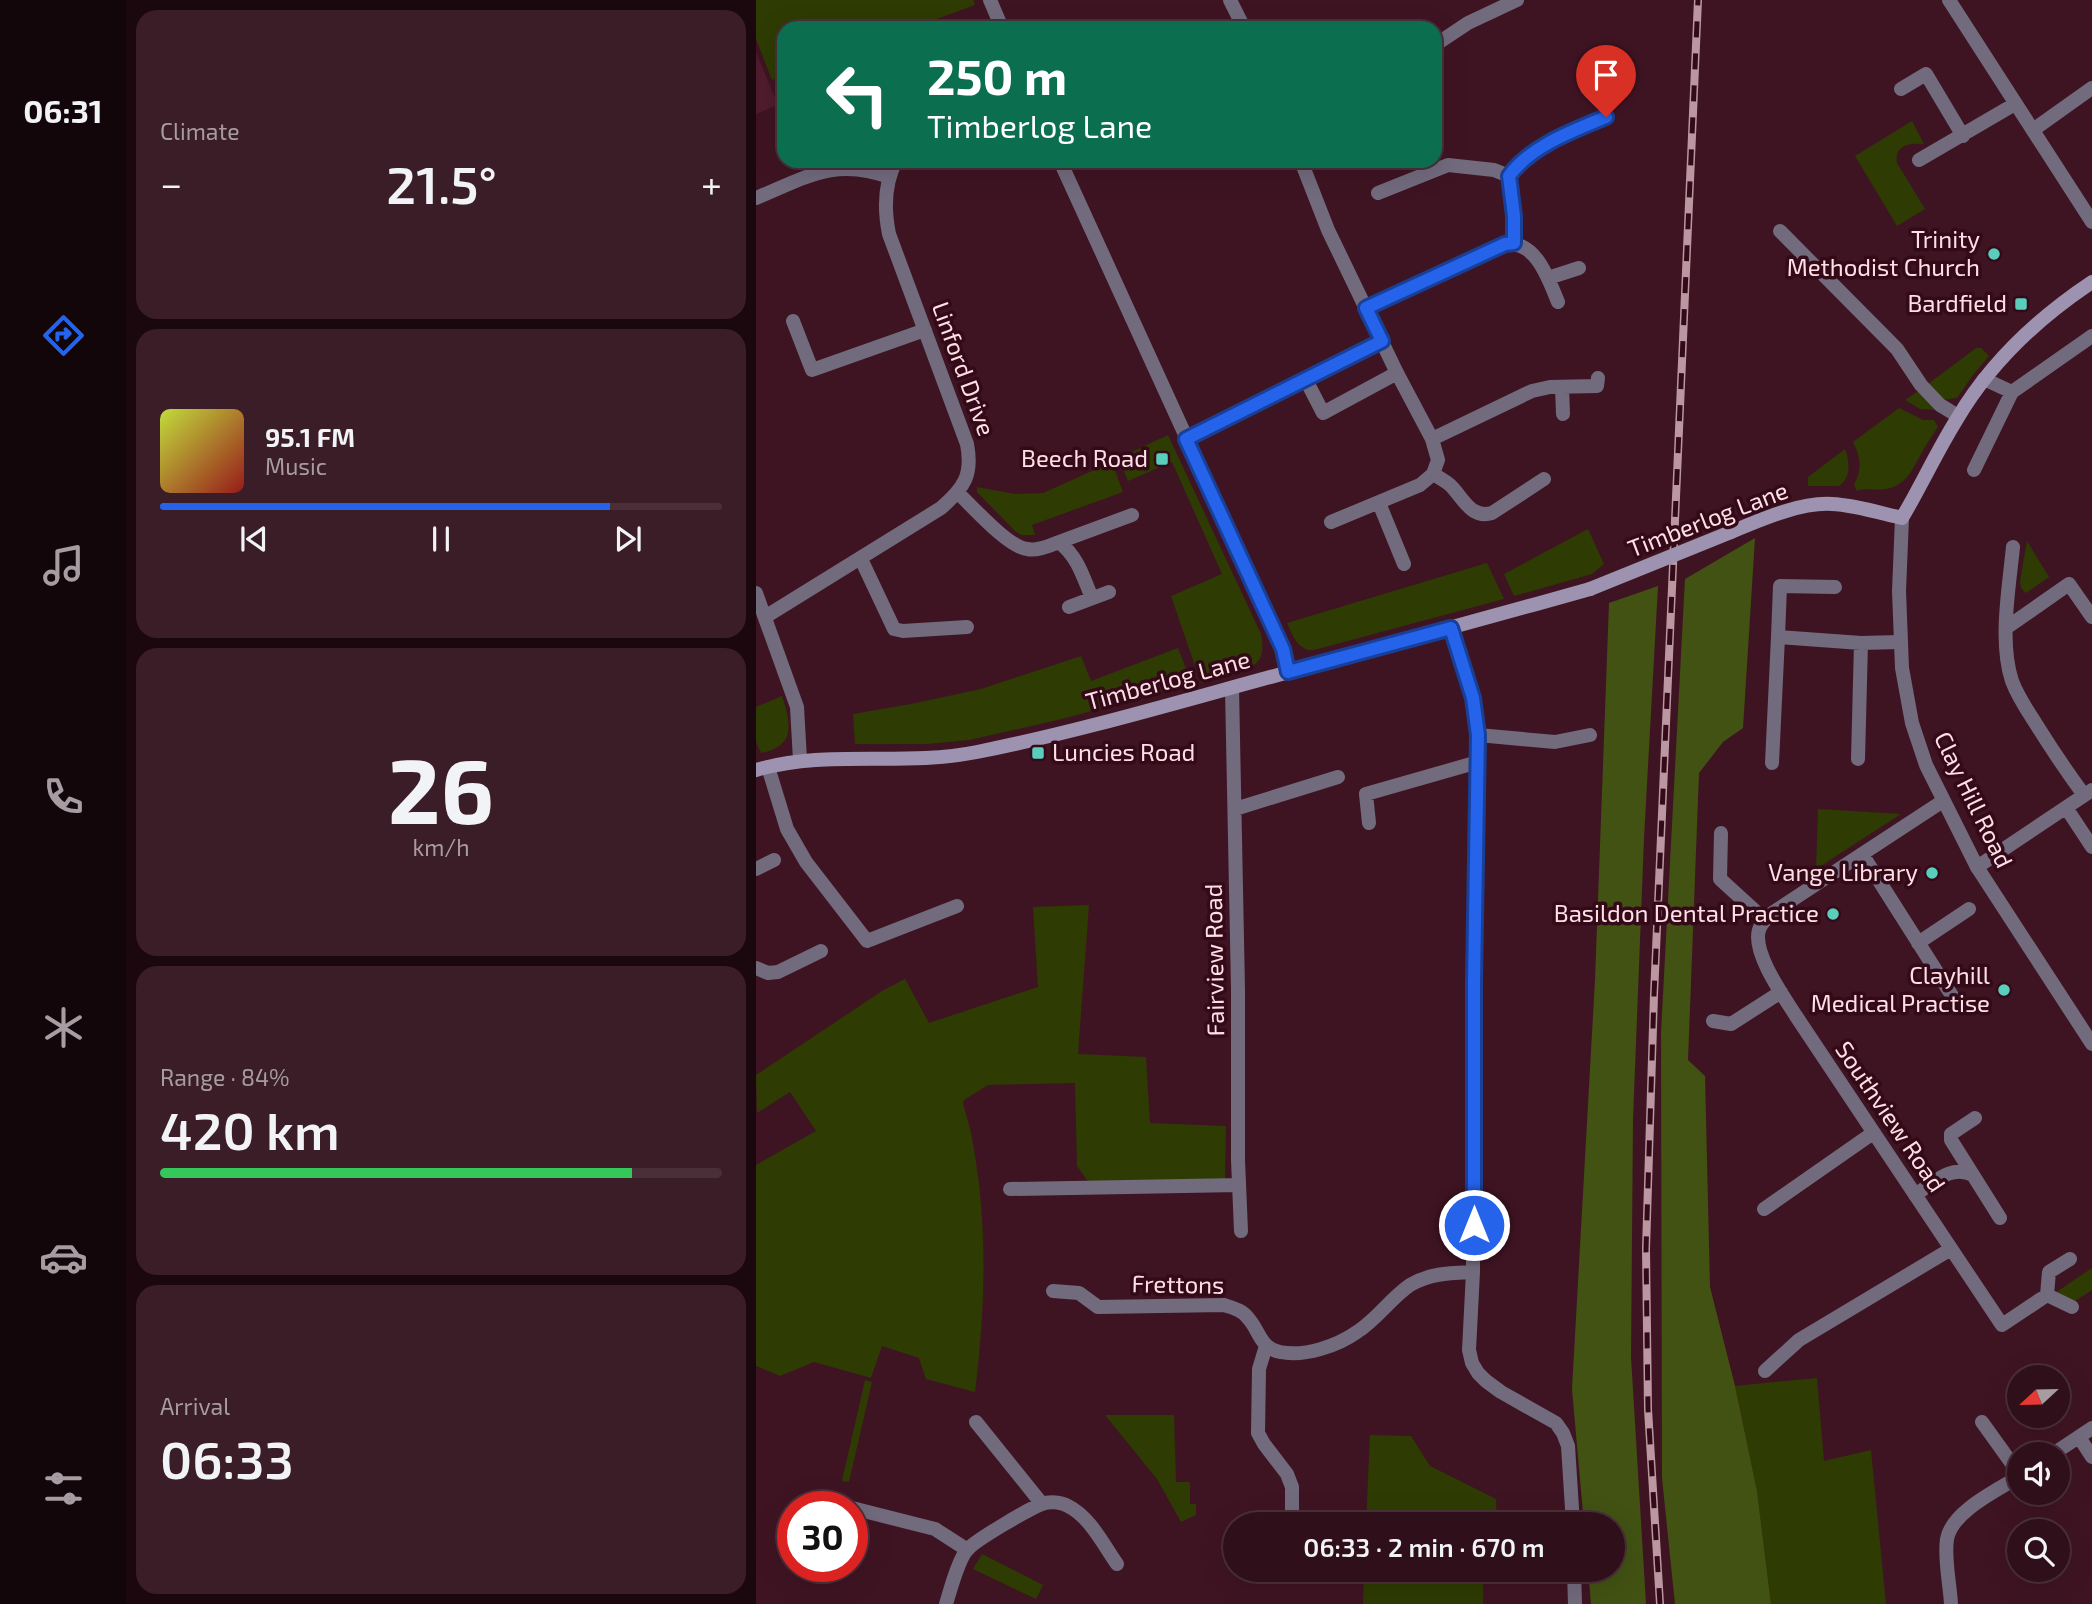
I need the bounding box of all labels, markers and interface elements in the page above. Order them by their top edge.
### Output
pin [1576,45,1636,117]
text: 250 m [927,46,1067,105]
icon: left [812,49,903,140]
icon: arrive [1587,56,1625,94]
text: 06:31 [23,91,103,129]
text: Timberlog Lane [927,106,1152,144]
text: Climate [160,117,240,145]
text: 21.5° [386,152,497,214]
text: − [160,160,182,206]
text: + [701,160,722,206]
place label: Trinity Methodist Church [1787,224,1980,281]
marker: Trinity Methodist Church [1986,246,2002,262]
place label: Bardfield [1907,288,2007,317]
marker: Bardfield [2013,296,2029,312]
street label: Linford Drive [927,298,1002,439]
icon: directions [39,311,88,360]
text: 95.1 FM [265,421,355,452]
place label: Beech Road [1021,443,1148,472]
marker: Beech Road [1154,451,1170,467]
text: Music [265,452,327,480]
street label: Timberlog Lane [1623,475,1792,562]
icon: previous [235,520,273,558]
icon: pause [422,520,460,558]
icon: next [609,520,647,558]
icon: music [39,541,88,590]
street label: Timberlog Lane [1082,644,1253,715]
street label: Clay Hill Road [1929,727,2020,872]
text: 26 [388,733,494,842]
place label: Luncies Road [1052,737,1195,766]
marker: Luncies Road [1030,745,1046,761]
icon: phone [39,772,88,821]
text: km/h [412,833,470,861]
place label: Vange Library [1768,857,1918,886]
marker: Vange Library [1924,865,1940,881]
street label: Fairview Road [1198,883,1229,1037]
place label: Basildon Dental Practice [1554,898,1819,927]
marker: Basildon Dental Practice [1825,906,1841,922]
place label: Clayhill Medical Practise [1811,960,1990,1017]
marker: Clayhill Medical Practise [1996,982,2012,998]
icon: climate [39,1003,88,1052]
street label: Southview Road [1830,1035,1952,1197]
text: Range · 84% [160,1063,290,1091]
text: 420 km [160,1098,340,1160]
position arrow [1437,1188,1511,1262]
icon: car [39,1233,88,1282]
street label: Frettons [1131,1268,1225,1299]
north arrow [2007,1365,2070,1428]
map controls [2007,1365,2070,1582]
text: Arrival [160,1392,230,1420]
text: 06:33 [160,1427,294,1489]
button: sound [2007,1442,2070,1505]
icon: filters [39,1464,88,1513]
speed limit sign: 30 [777,1491,868,1582]
button: search [2007,1519,2070,1582]
text: 06:33 · 2 min · 670 m [1303,1531,1545,1562]

